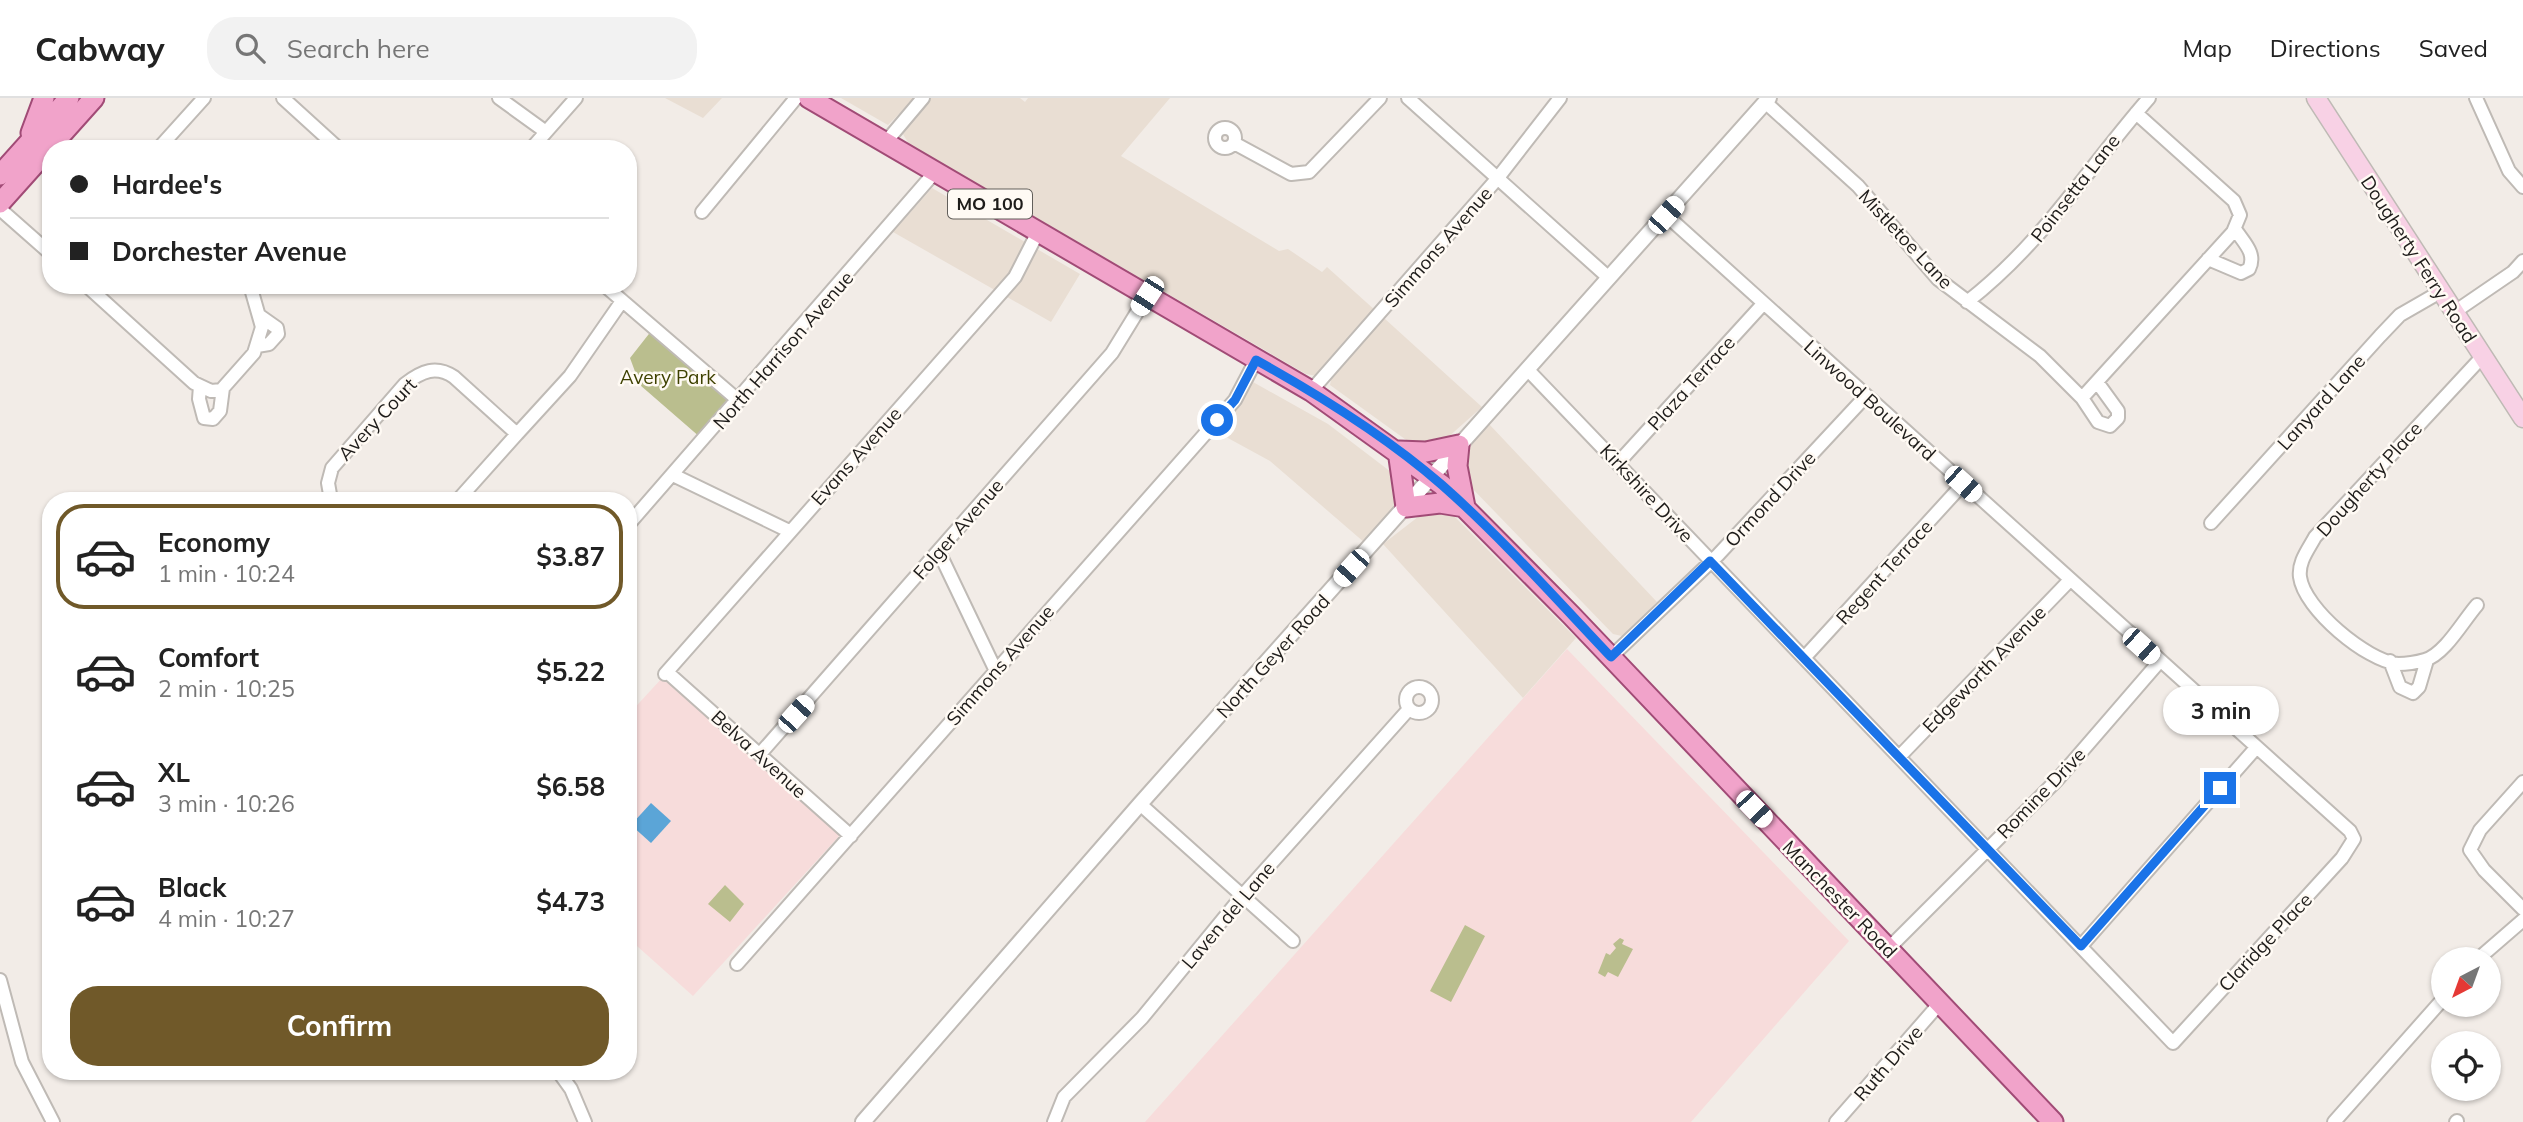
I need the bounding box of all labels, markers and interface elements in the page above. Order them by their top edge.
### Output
search box [207,17,697,80]
text: Cabway [35,28,165,69]
icon: search [231,29,269,67]
text: Search here [287,32,430,65]
text: Map [2182,33,2232,63]
text: Directions [2270,33,2381,63]
text: Saved [2419,33,2488,63]
street label: Poinsetta Lane [2025,129,2125,247]
text: Hardee's [112,168,222,201]
street label: Dougherty Ferry Road [2356,171,2482,347]
street label: Simmons Avenue [1379,182,1497,312]
street label: Mistletoe Lane [1854,184,1958,294]
road number: MO 100 [948,190,1032,218]
car [1645,192,1688,238]
text: Dorchester Avenue [112,235,347,268]
street label: North Harrison Avenue [708,266,858,434]
car [1127,273,1168,319]
street label: Plaza Terrace [1642,331,1740,435]
street label: Linwood Boulevard [1799,334,1941,466]
street label: Lanyard Lane [2272,349,2370,455]
park label: Avery Park [620,365,716,389]
street label: Avery Court [333,372,422,465]
street label: Evans Avenue [806,402,906,510]
route start [1201,404,1233,436]
street label: Dougherty Place [2311,417,2427,541]
street label: Kirkshire Drive [1595,439,1699,547]
street label: Ormond Drive [1719,446,1821,552]
car [1941,462,1986,506]
street label: Folger Avenue [908,474,1008,584]
street label: Regent Terrace [1831,515,1937,629]
icon: car [74,525,137,588]
text: Economy [158,526,270,559]
text: $3.87 [536,540,605,573]
car [1330,545,1373,591]
text: 1 min · 10:24 [158,559,295,588]
street label: North Geyer Road [1211,589,1335,723]
street label: Simmons Avenue [941,600,1059,730]
street label: Edgeworth Avenue [1917,600,2051,738]
car [2119,624,2164,668]
icon: car [74,640,137,703]
text: Comfort [158,641,259,674]
text: $5.22 [536,655,605,688]
text: 2 min · 10:25 [158,674,295,703]
callout: 3 min [2162,686,2278,736]
car [775,691,818,737]
text: 3 min [2191,696,2251,725]
street label: Belva Avenue [706,705,812,803]
street label: Romine Drive [1992,742,2090,844]
icon: car [74,755,137,818]
text: XL [158,756,190,789]
text: $6.58 [536,770,605,803]
route end [2204,772,2236,804]
car [1732,787,1777,831]
text: 3 min · 10:26 [158,789,295,818]
street label: Manchester Road [1778,835,1902,963]
street label: Laven del Lane [1176,857,1280,973]
icon: car [74,870,137,933]
text: Black [158,871,226,904]
text: $4.73 [536,885,605,918]
street label: Claridge Place [2213,888,2317,996]
text: 4 min · 10:27 [158,904,295,933]
north arrow [2431,947,2501,1017]
map controls [2431,947,2501,1101]
button: Confirm [70,986,609,1066]
street label: Ruth Drive [1849,1020,1927,1106]
button: locate [2431,1031,2501,1101]

